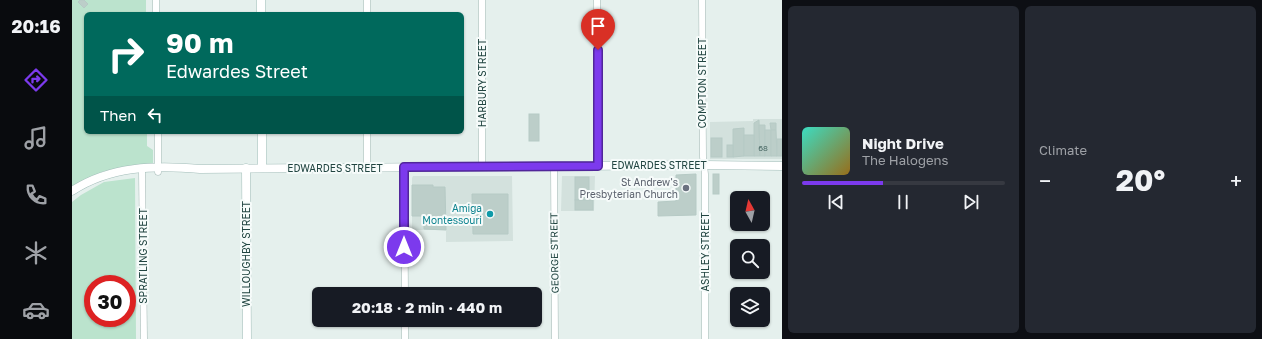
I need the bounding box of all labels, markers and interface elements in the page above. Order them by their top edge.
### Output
pin [581,9,615,50]
text: 20:16 [11,15,61,37]
icon: arrive [587,15,609,37]
text: 90 m [166,26,233,59]
icon: right [100,28,152,80]
street label: COMPTON STREET [696,38,708,128]
street label: HARBURY STREET [476,39,488,127]
text: Edwardes Street [166,60,308,82]
icon: directions [22,66,50,94]
icon: left [144,104,166,126]
text: Then [100,106,136,124]
icon: music [22,124,50,152]
text: Night Drive [862,134,944,152]
text: Climate [1039,142,1087,158]
house number: 68 [758,143,768,153]
text: The Halogens [862,152,948,168]
street label: EDWARDES STREET [611,159,707,171]
street label: EDWARDES STREET [287,162,383,174]
text: 20° [1116,162,1165,198]
text: − [1039,167,1051,194]
text: + [1230,167,1242,194]
place label: St Andrew's Presbyterian Church [580,176,678,200]
icon: phone [22,181,50,209]
marker: St Andrew's Presbyterian Church [681,183,691,193]
north arrow [730,191,770,231]
map controls [730,191,770,327]
icon: previous [825,191,847,213]
icon: pause [892,191,914,213]
icon: next [960,191,982,213]
street label: WILLOUGHBY STREET [240,201,252,307]
place label: Amiga Montessouri [422,202,482,226]
street label: SPRATLING STREET [137,208,149,304]
marker: Amiga Montessouri [485,209,495,219]
street label: ASHLEY STREET [699,212,711,292]
street label: GEORGE STREET [547,213,561,293]
position arrow [383,226,425,268]
icon: climate [22,239,50,267]
button: search [730,239,770,279]
speed limit sign: 30 [84,275,136,327]
button: layers [730,287,770,327]
icon: car [22,296,50,324]
text: 20:18 · 2 min · 440 m [352,298,502,316]

